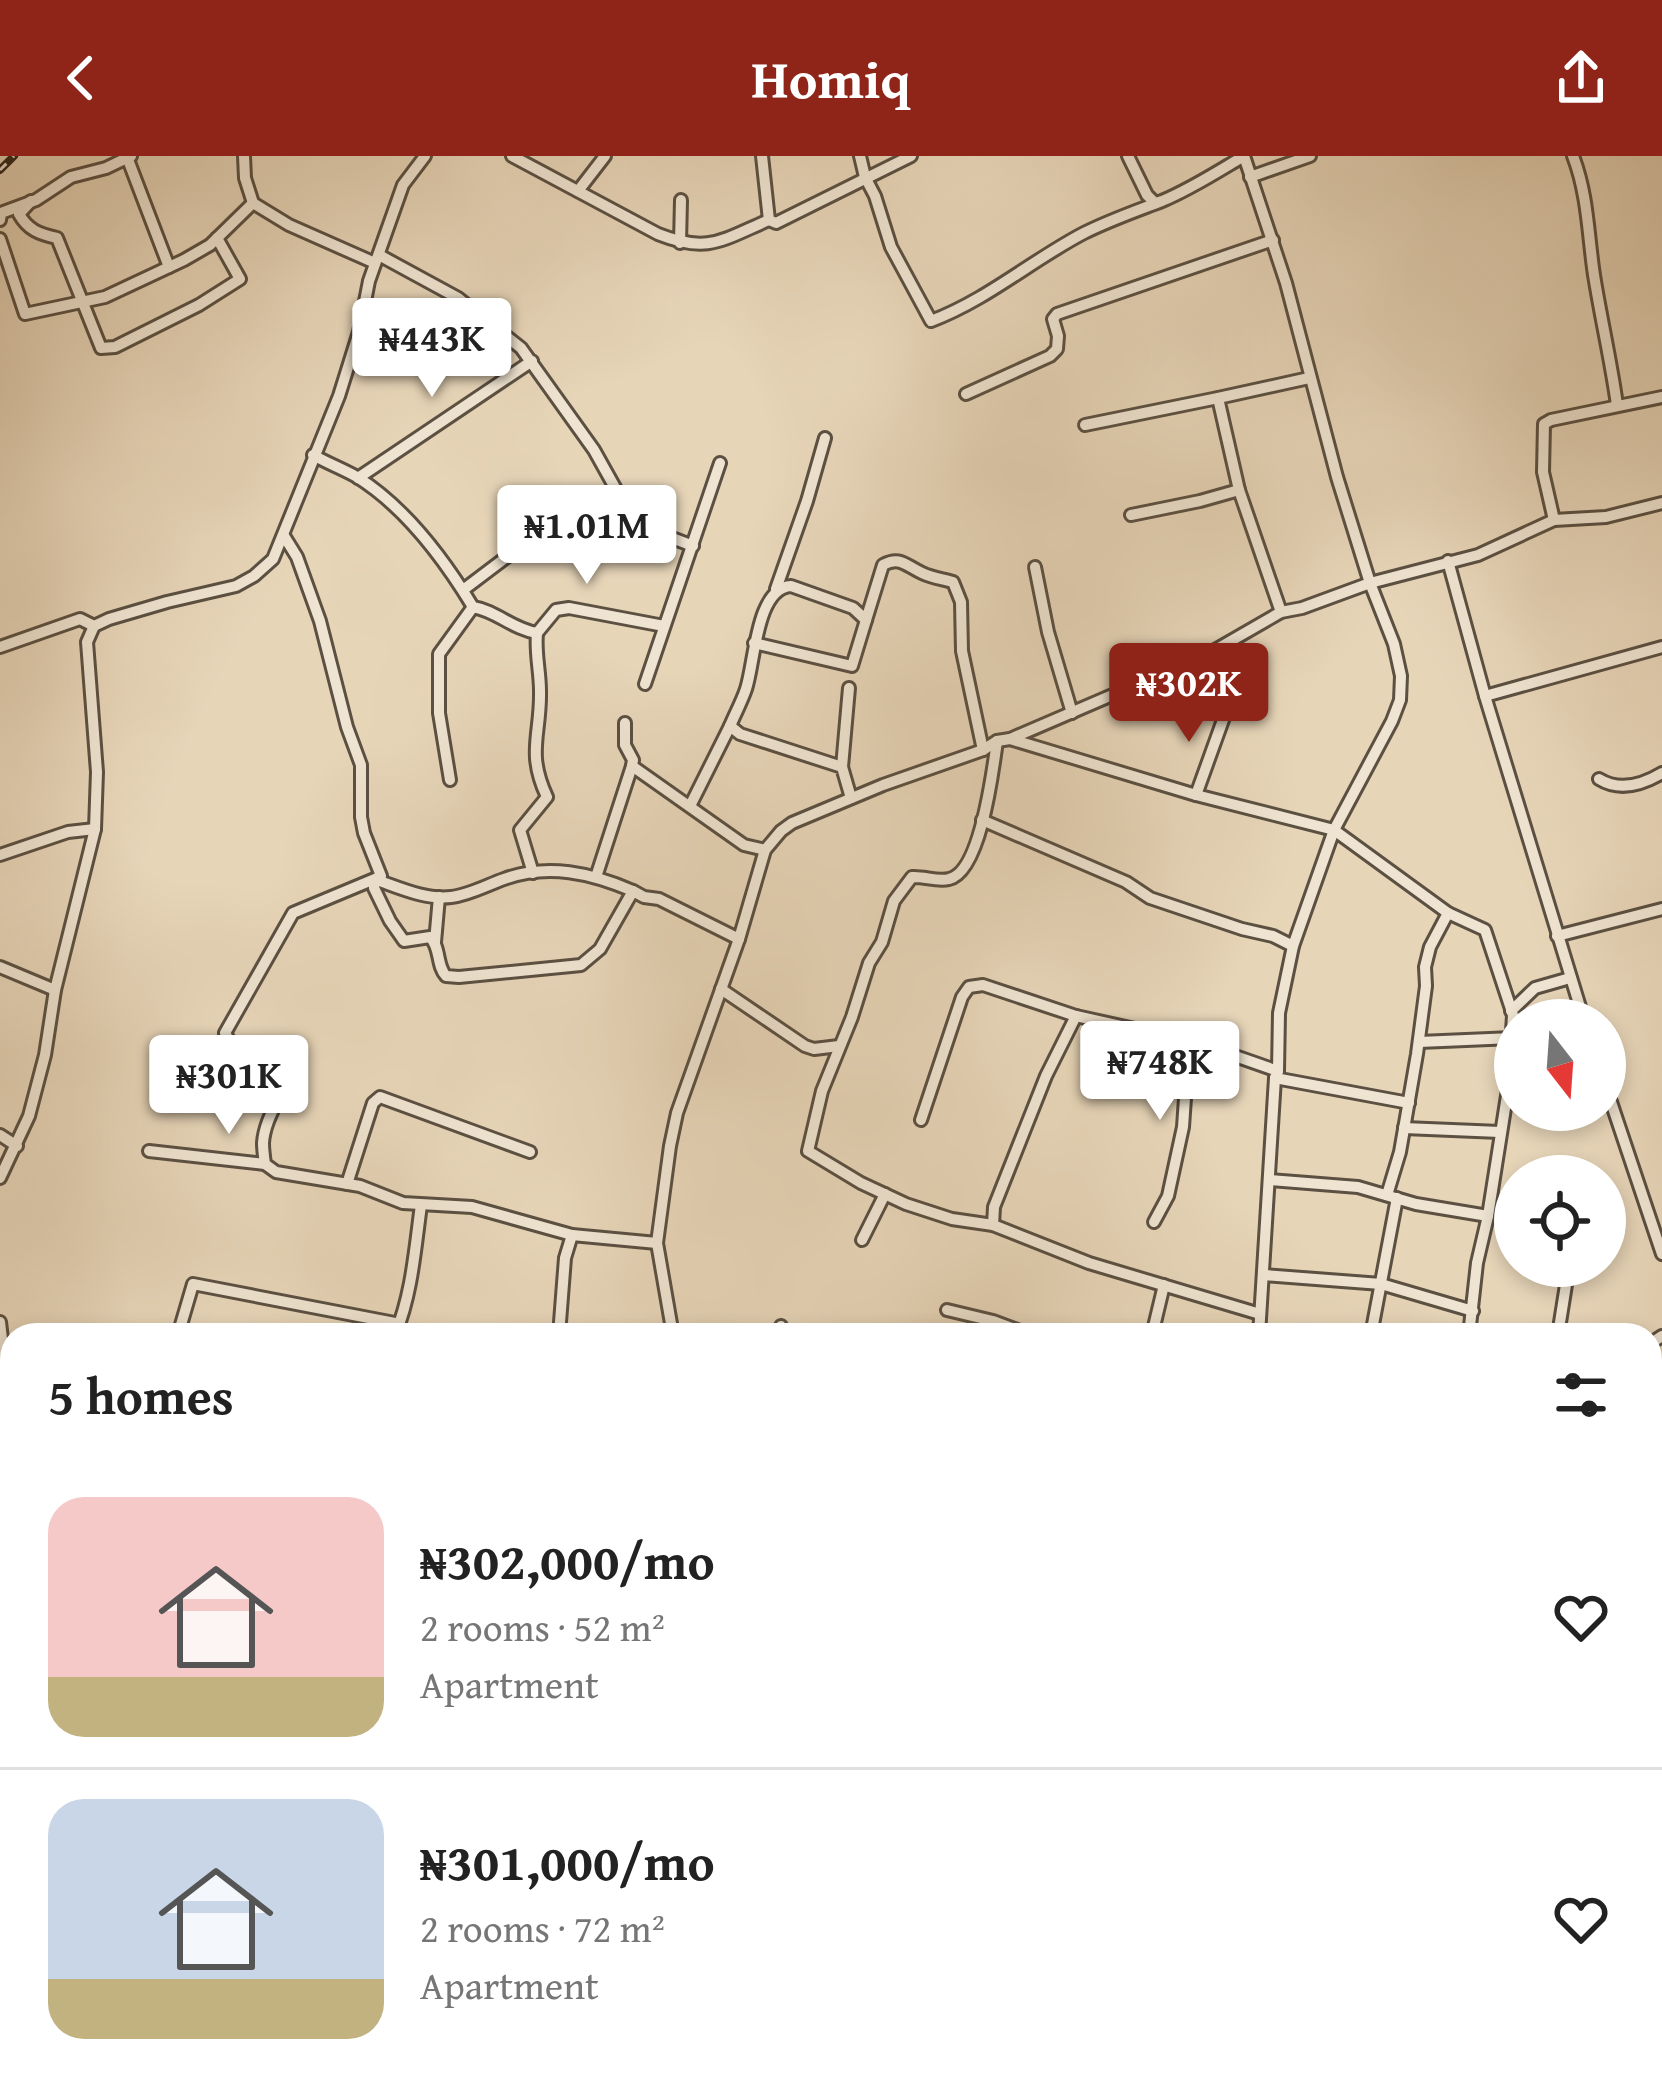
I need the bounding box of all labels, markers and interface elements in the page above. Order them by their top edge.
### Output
text: Homiq [751,39,911,118]
icon: back [48,45,114,111]
icon: share [1548,45,1614,111]
pin: ₦443K [348,298,516,400]
text: ₦443K [379,308,485,365]
pin: ₦1.01M [489,485,685,587]
text: ₦1.01M [524,495,650,552]
pin: ₦302K [1105,643,1273,745]
text: ₦302K [1136,653,1242,710]
north arrow [1494,999,1626,1131]
map controls [1494,999,1626,1287]
pin: ₦748K [1076,1021,1244,1123]
text: ₦748K [1107,1031,1213,1088]
pin: ₦301K [145,1035,313,1137]
text: ₦301K [176,1045,282,1102]
button: locate [1494,1155,1626,1287]
text: 5 homes [48,1358,234,1433]
icon: filters [1548,1362,1614,1428]
text: ₦302,000/mo [420,1523,715,1598]
icon: home [144,1545,288,1689]
icon: heart [1548,1584,1614,1650]
text: 2 rooms · 52 m² [420,1598,665,1655]
text: Apartment [420,1655,599,1712]
text: ₦301,000/mo [420,1824,715,1899]
icon: home [144,1847,288,1991]
icon: heart [1548,1886,1614,1952]
text: 2 rooms · 72 m² [420,1899,665,1956]
text: Apartment [420,1956,599,2013]

